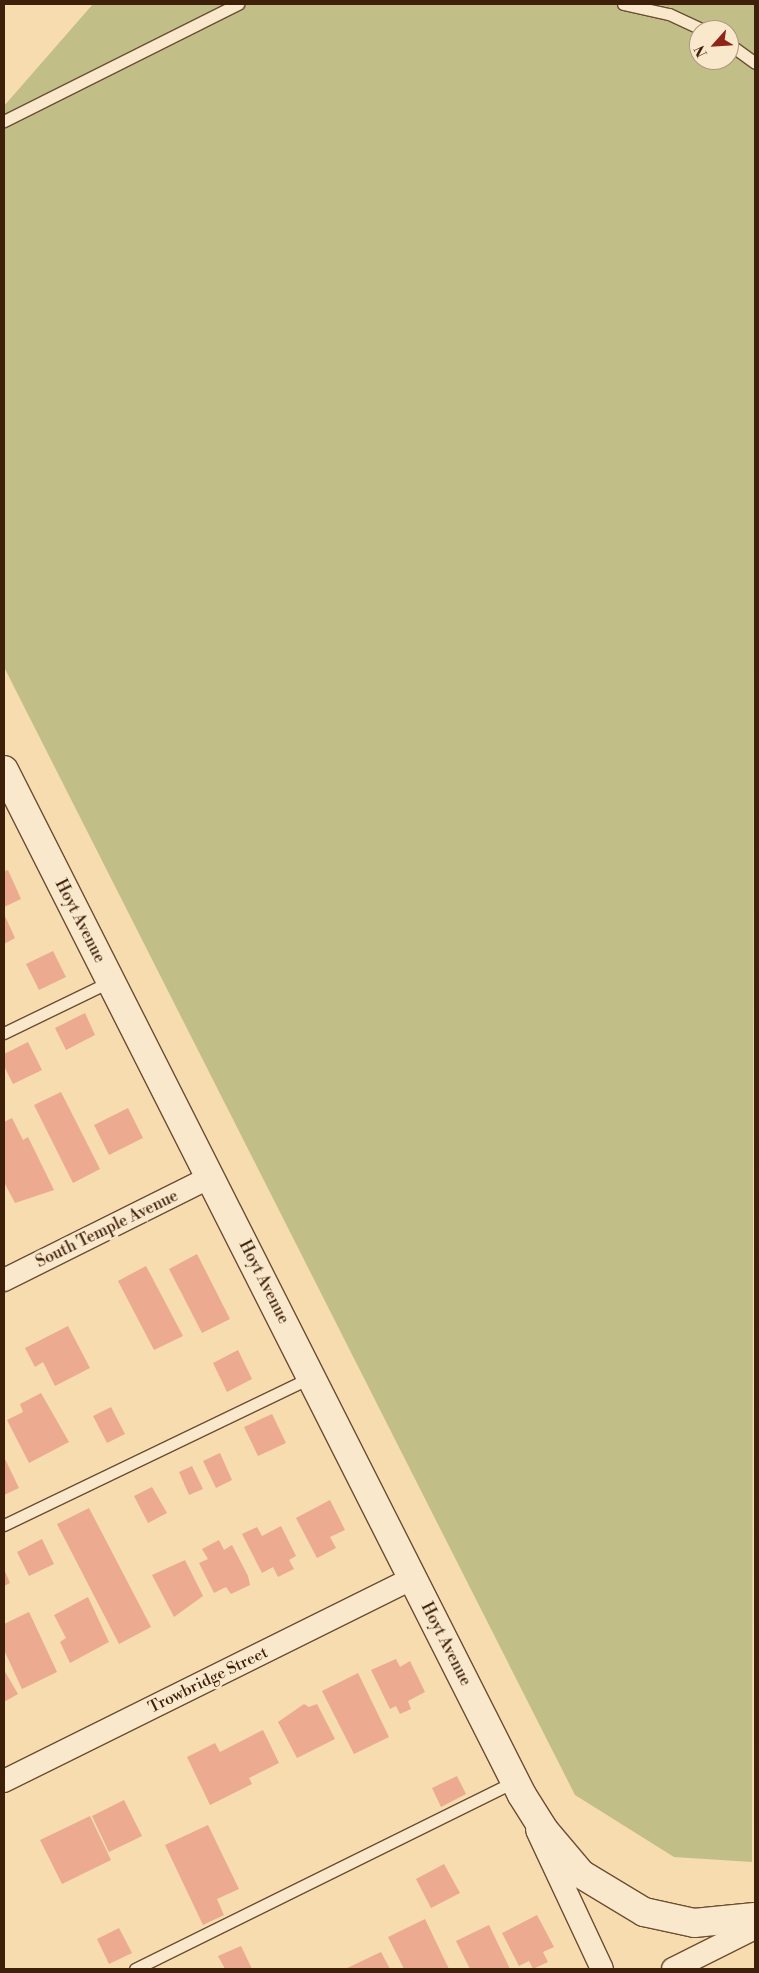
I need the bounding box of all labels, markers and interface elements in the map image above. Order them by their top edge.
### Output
north arrow [689,20,739,70]
text: N [691,42,712,60]
street label: Hoyt Avenue [51,876,109,966]
street label: South Temple Avenue [33,1186,181,1272]
street label: Hoyt Avenue [235,1237,293,1327]
street label: Hoyt Avenue [417,1599,475,1689]
street label: Trowbridge Street [145,1643,271,1717]

